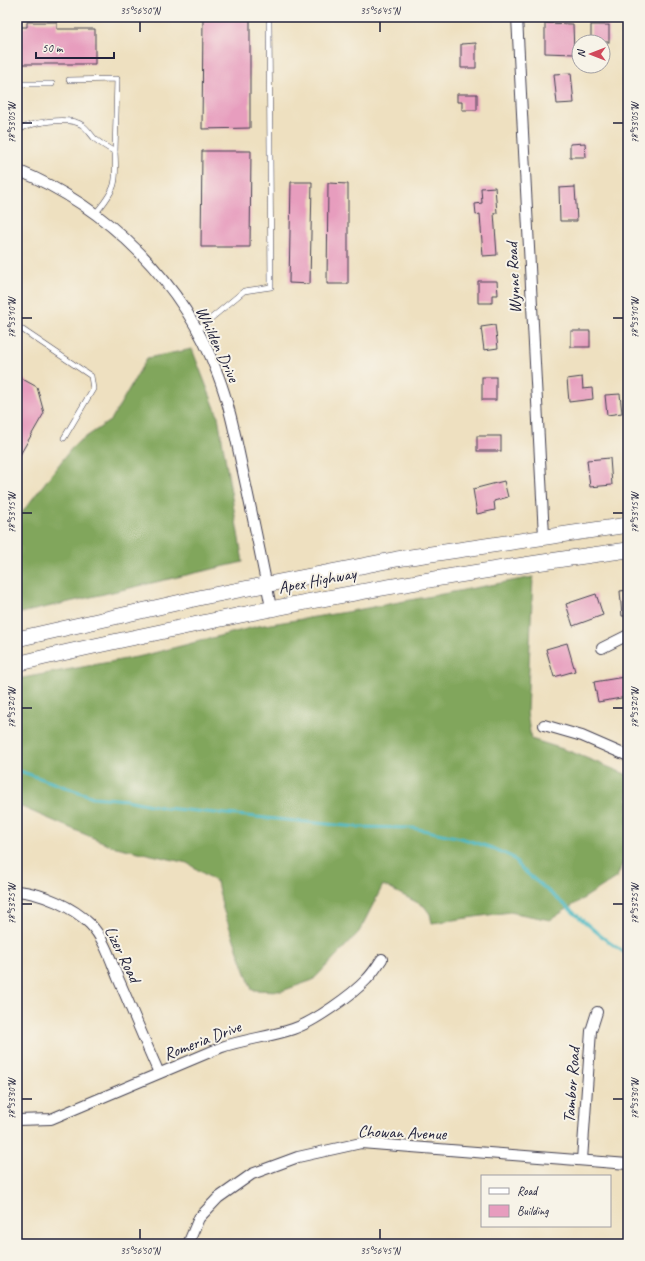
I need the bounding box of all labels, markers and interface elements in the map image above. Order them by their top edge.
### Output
text: 35°56'50"N [120,4,162,17]
text: 35°56'45"N [360,4,402,17]
scale bar [36,34,114,60]
north arrow [571,34,611,74]
text: 50 m [42,40,64,56]
text: N [574,48,588,57]
text: 78°53'05"W [5,101,18,143]
text: 78°53'05"W [628,101,641,143]
street label: Wynne Road [501,239,526,314]
text: 78°53'10"W [5,296,18,338]
text: 78°53'10"W [628,296,641,338]
street label: Whilden Drive [191,303,245,387]
text: 78°53'15"W [5,491,18,533]
text: 78°53'15"W [628,491,641,533]
street label: Apex Highway [276,562,359,598]
text: 78°53'20"W [5,686,18,728]
text: 78°53'20"W [628,686,641,728]
text: 78°53'25"W [5,882,18,924]
text: 78°53'25"W [628,882,641,924]
street label: Lizer Road [100,923,146,988]
street label: Romeria Drive [161,1016,245,1065]
street label: Tambor Road [558,1044,585,1124]
text: 78°53'30"W [5,1077,18,1119]
text: 78°53'30"W [628,1077,641,1119]
street label: Chowan Avenue [357,1120,448,1145]
legend [481,1175,611,1227]
text: Road [517,1183,539,1199]
text: Building [517,1203,549,1219]
text: 35°56'50"N [120,1244,162,1257]
text: 35°56'45"N [360,1244,402,1257]

